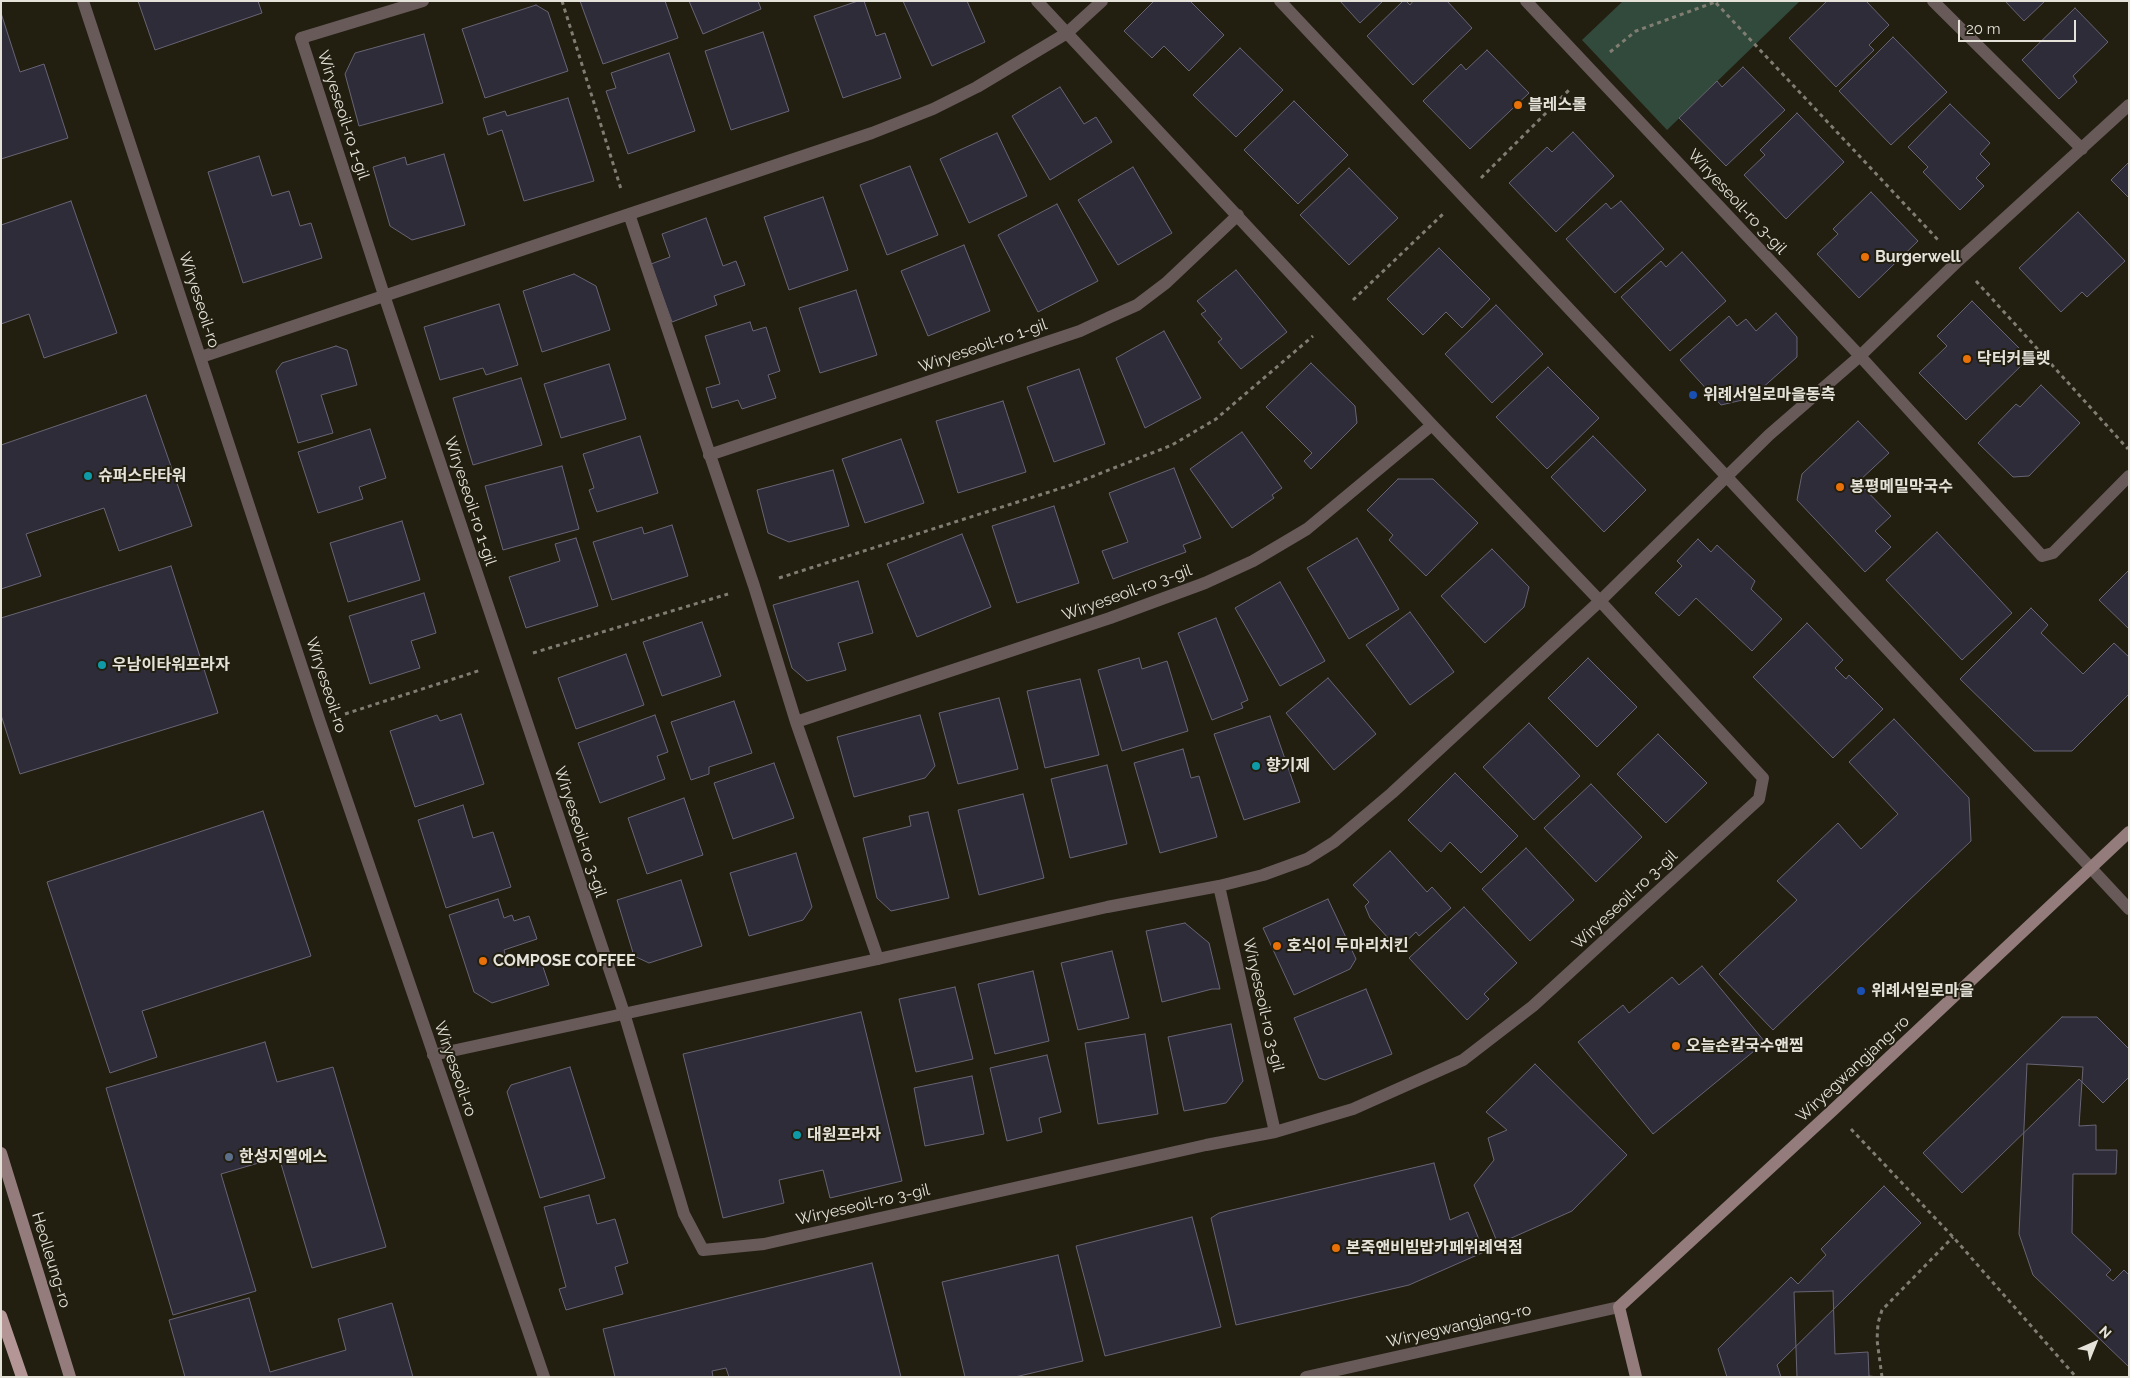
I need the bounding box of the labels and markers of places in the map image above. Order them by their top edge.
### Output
place label: 블레스롤 [1528,95,1587,115]
marker: 블레스롤 [1512,99,1524,111]
place label: Burgerwell [1875,247,1961,267]
marker: Burgerwell [1859,251,1871,263]
place label: 닥터커틀렛 [1977,349,2051,369]
marker: 닥터커틀렛 [1961,353,1973,365]
place label: 위례서일로마을동측 [1703,385,1835,405]
marker: 위례서일로마을동측 [1687,389,1699,401]
place label: 슈퍼스타타워 [98,466,186,486]
marker: 슈퍼스타타워 [82,470,94,482]
place label: 봉평메밀막국수 [1850,477,1953,497]
marker: 봉평메밀막국수 [1834,481,1846,493]
place label: 우남이타워프라자 [112,655,230,675]
marker: 우남이타워프라자 [96,659,108,671]
place label: 향기제 [1266,756,1310,776]
marker: 향기제 [1250,760,1262,772]
place label: 호식이 두마리치킨 [1287,936,1409,956]
marker: 호식이 두마리치킨 [1271,940,1283,952]
place label: COMPOSE COFFEE [493,951,636,971]
marker: COMPOSE COFFEE [477,955,489,967]
place label: 위례서일로마을 [1871,981,1974,1001]
marker: 위례서일로마을 [1855,985,1867,997]
place label: 오늘손칼국수앤찜 [1686,1036,1804,1056]
marker: 오늘손칼국수앤찜 [1670,1040,1682,1052]
place label: 대원프라자 [807,1125,881,1145]
marker: 대원프라자 [791,1129,803,1141]
place label: 한성지엘에스 [239,1147,327,1167]
marker: 한성지엘에스 [223,1151,235,1163]
place label: 본죽앤비빔밥카페위례역점 [1346,1238,1523,1258]
marker: 본죽앤비빔밥카페위례역점 [1330,1242,1342,1254]

